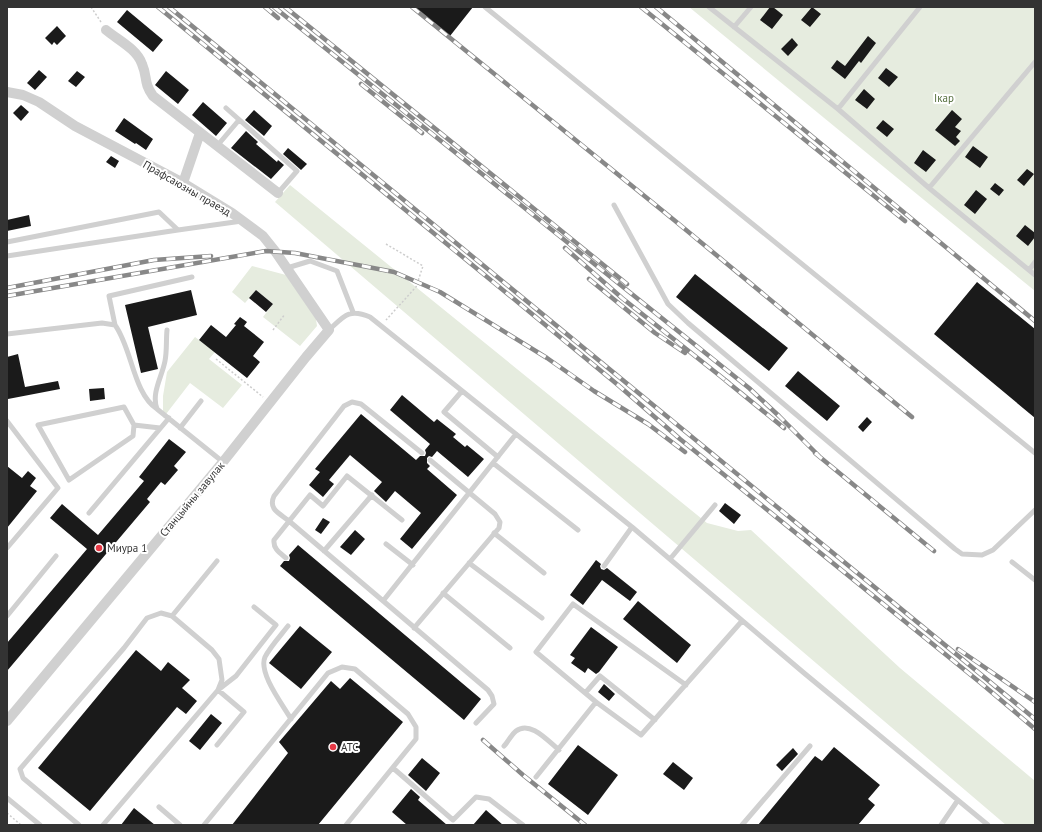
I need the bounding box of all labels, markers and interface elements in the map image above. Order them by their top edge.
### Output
park label: Ікар [934,91,954,105]
street label: Прафсаюзны праезд [141,157,233,219]
street label: Станцыйны завулак [156,458,228,539]
place label: Миура 1 [107,541,147,555]
marker: Миура 1 [94,543,104,553]
place label: АТС [341,740,359,754]
marker: АТС [328,742,338,752]

